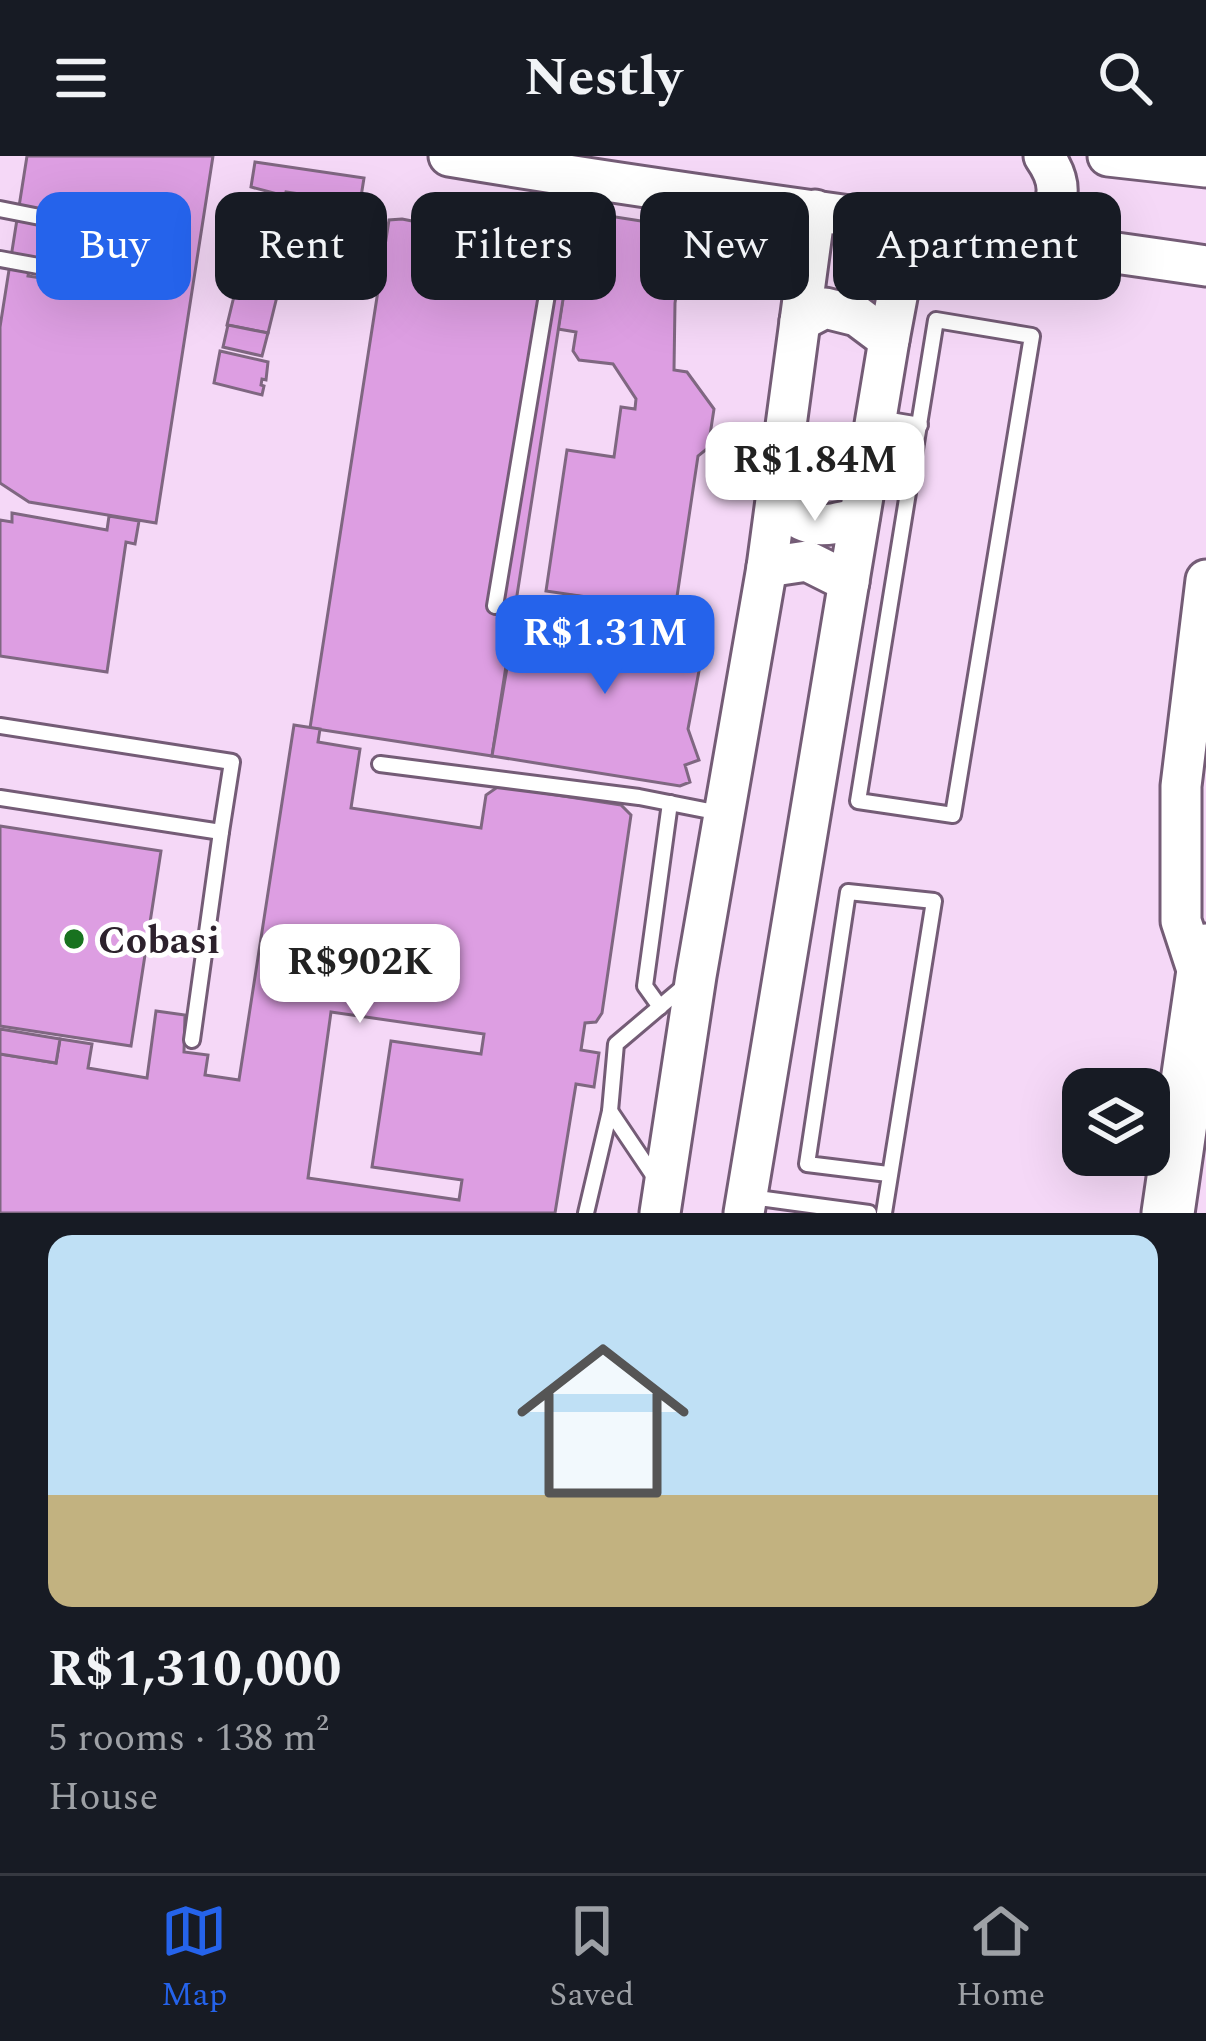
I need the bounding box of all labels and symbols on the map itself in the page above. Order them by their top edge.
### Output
pin: R$1.84M [704,422,926,524]
pin: R$1.31M [494,595,716,697]
place label: Cobasi [98,912,220,971]
pin: R$902K [262,924,458,1026]
marker: Cobasi [61,926,87,952]

